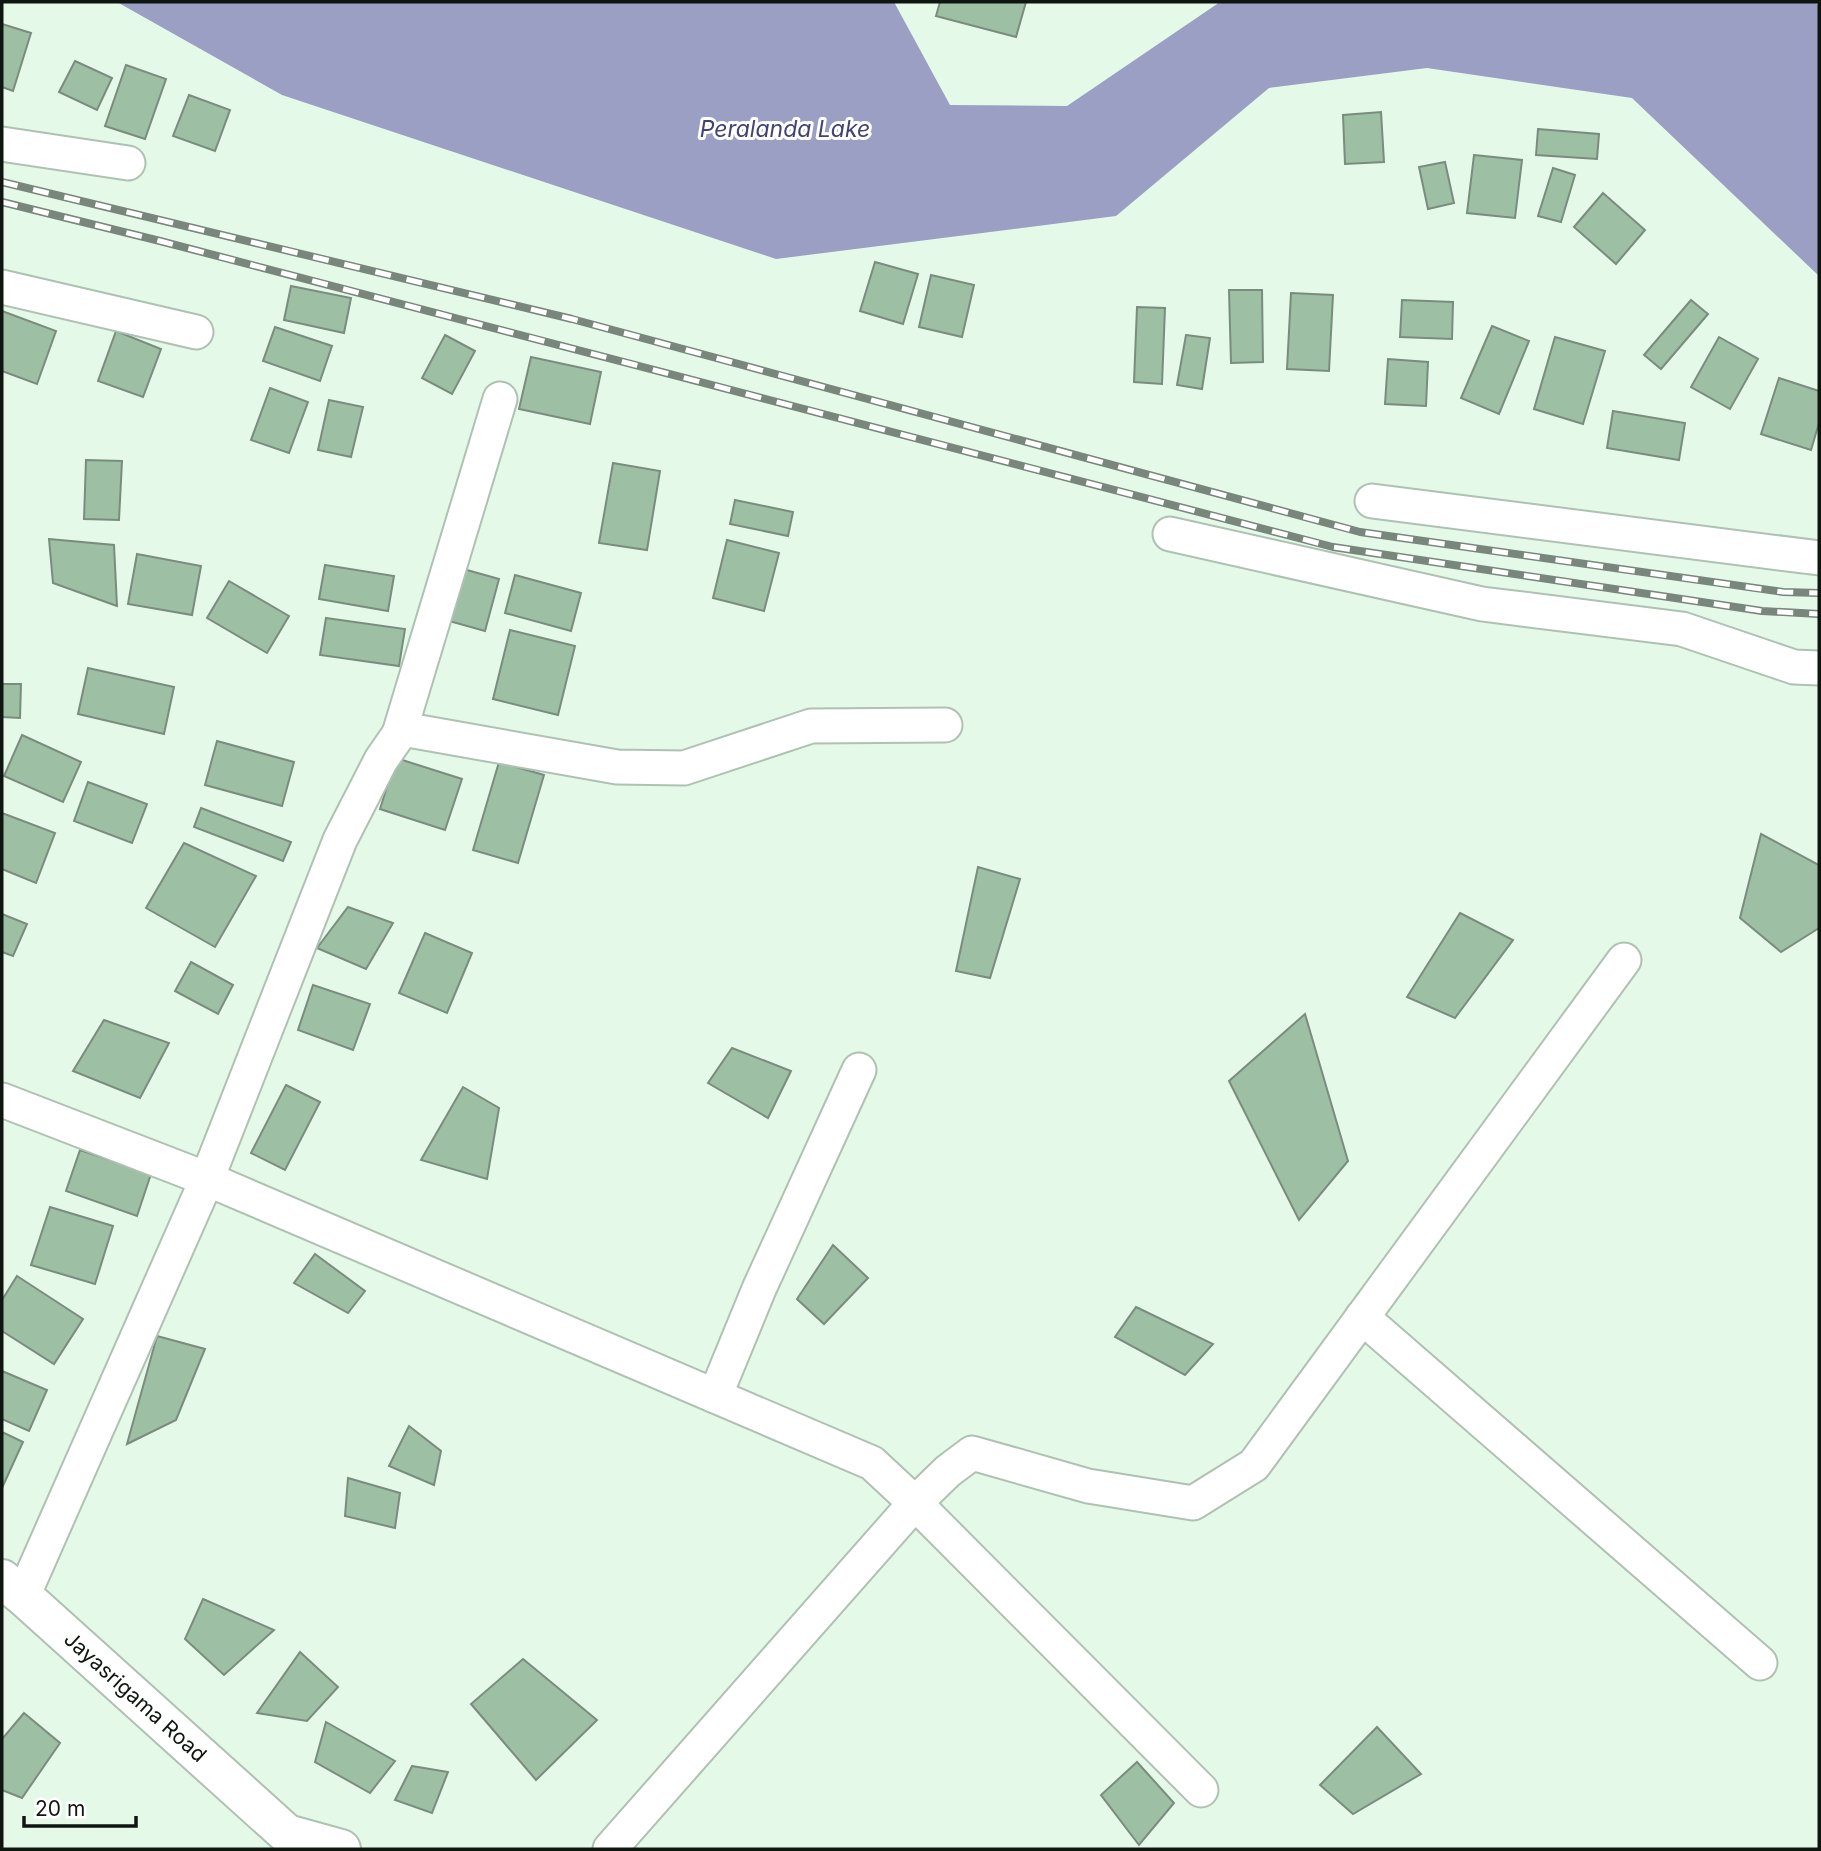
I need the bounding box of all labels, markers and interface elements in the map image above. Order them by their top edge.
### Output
water label: Peralanda Lake [700,115,870,143]
street label: Jayasrigama Road [59,1626,212,1767]
scale bar [24,1784,136,1828]
text: 20 m [35,1796,85,1821]

